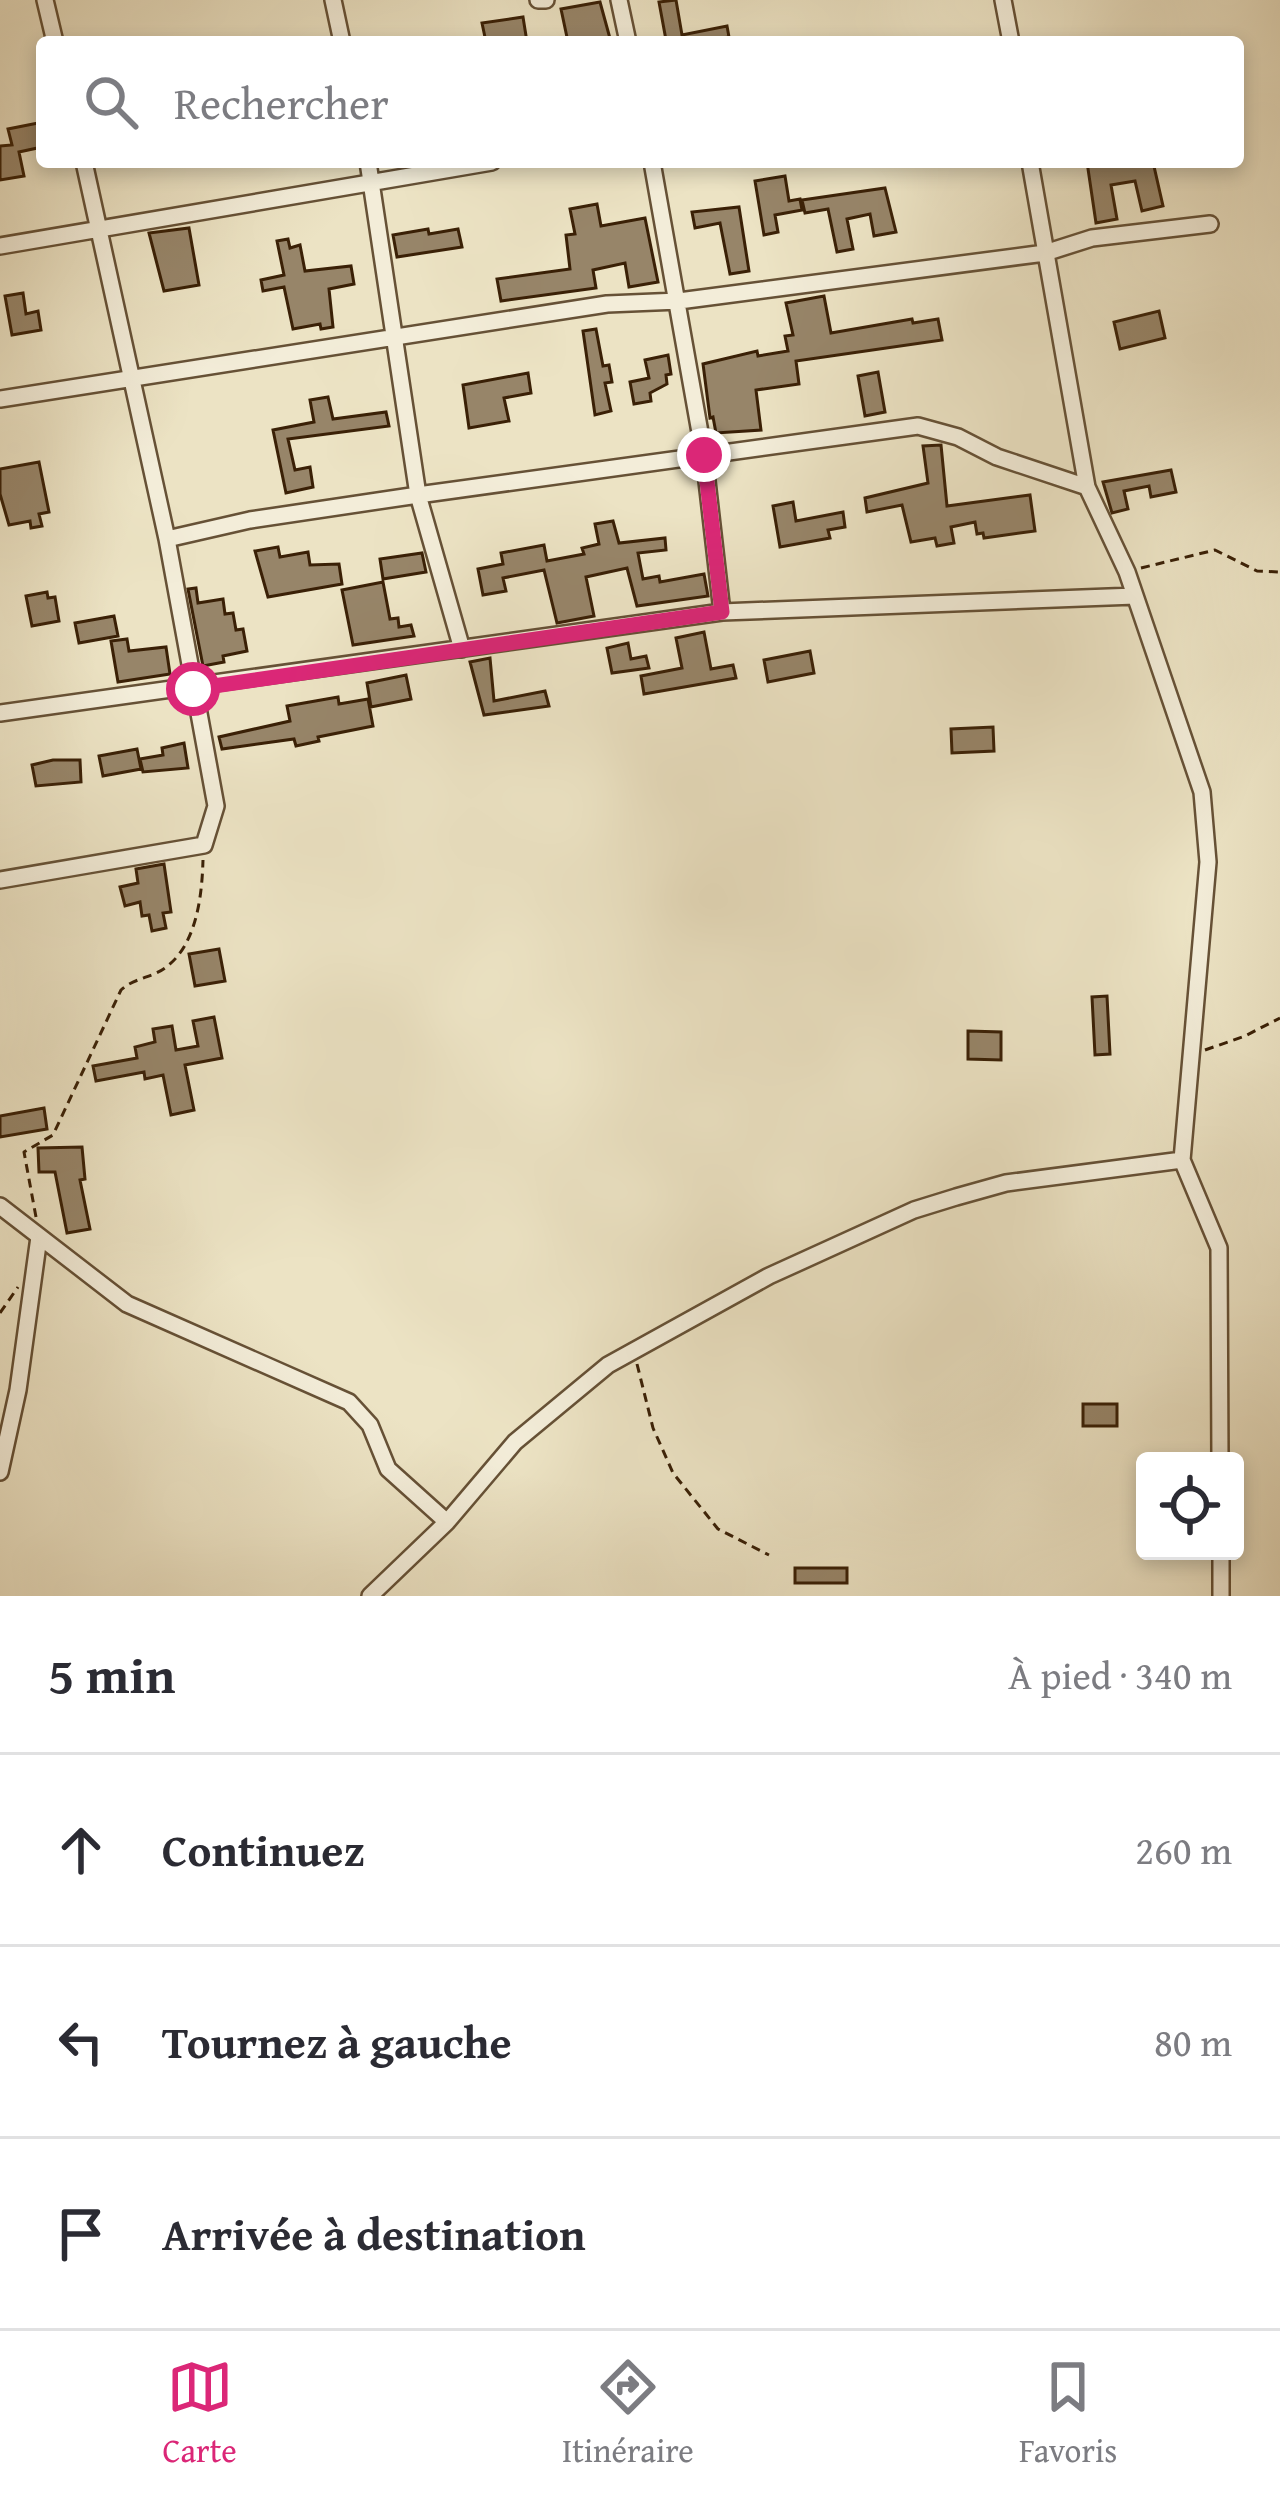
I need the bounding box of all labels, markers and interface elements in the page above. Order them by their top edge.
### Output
search box [36,36,1244,168]
icon: search [78,69,144,135]
text: Rechercher [174,70,389,135]
route end [677,428,731,482]
route start [166,662,220,716]
map controls [1136,1452,1244,1560]
button: locate [1136,1452,1244,1560]
text: 5 min [48,1637,175,1712]
text: À pied · 340 m [1008,1646,1232,1703]
icon: ahead [48,1817,114,1883]
text: Continuez [162,1817,365,1882]
text: 260 m [1135,1821,1232,1878]
icon: left [48,2009,114,2075]
text: Tournez à gauche [162,2009,512,2074]
text: 80 m [1154,2013,1232,2070]
icon: arrive [48,2201,114,2267]
text: Arrivée à destination [162,2201,586,2266]
tab: Carte [163,2354,237,2474]
tab: Itinéraire [562,2354,694,2474]
tab: Favoris [1019,2354,1117,2474]

